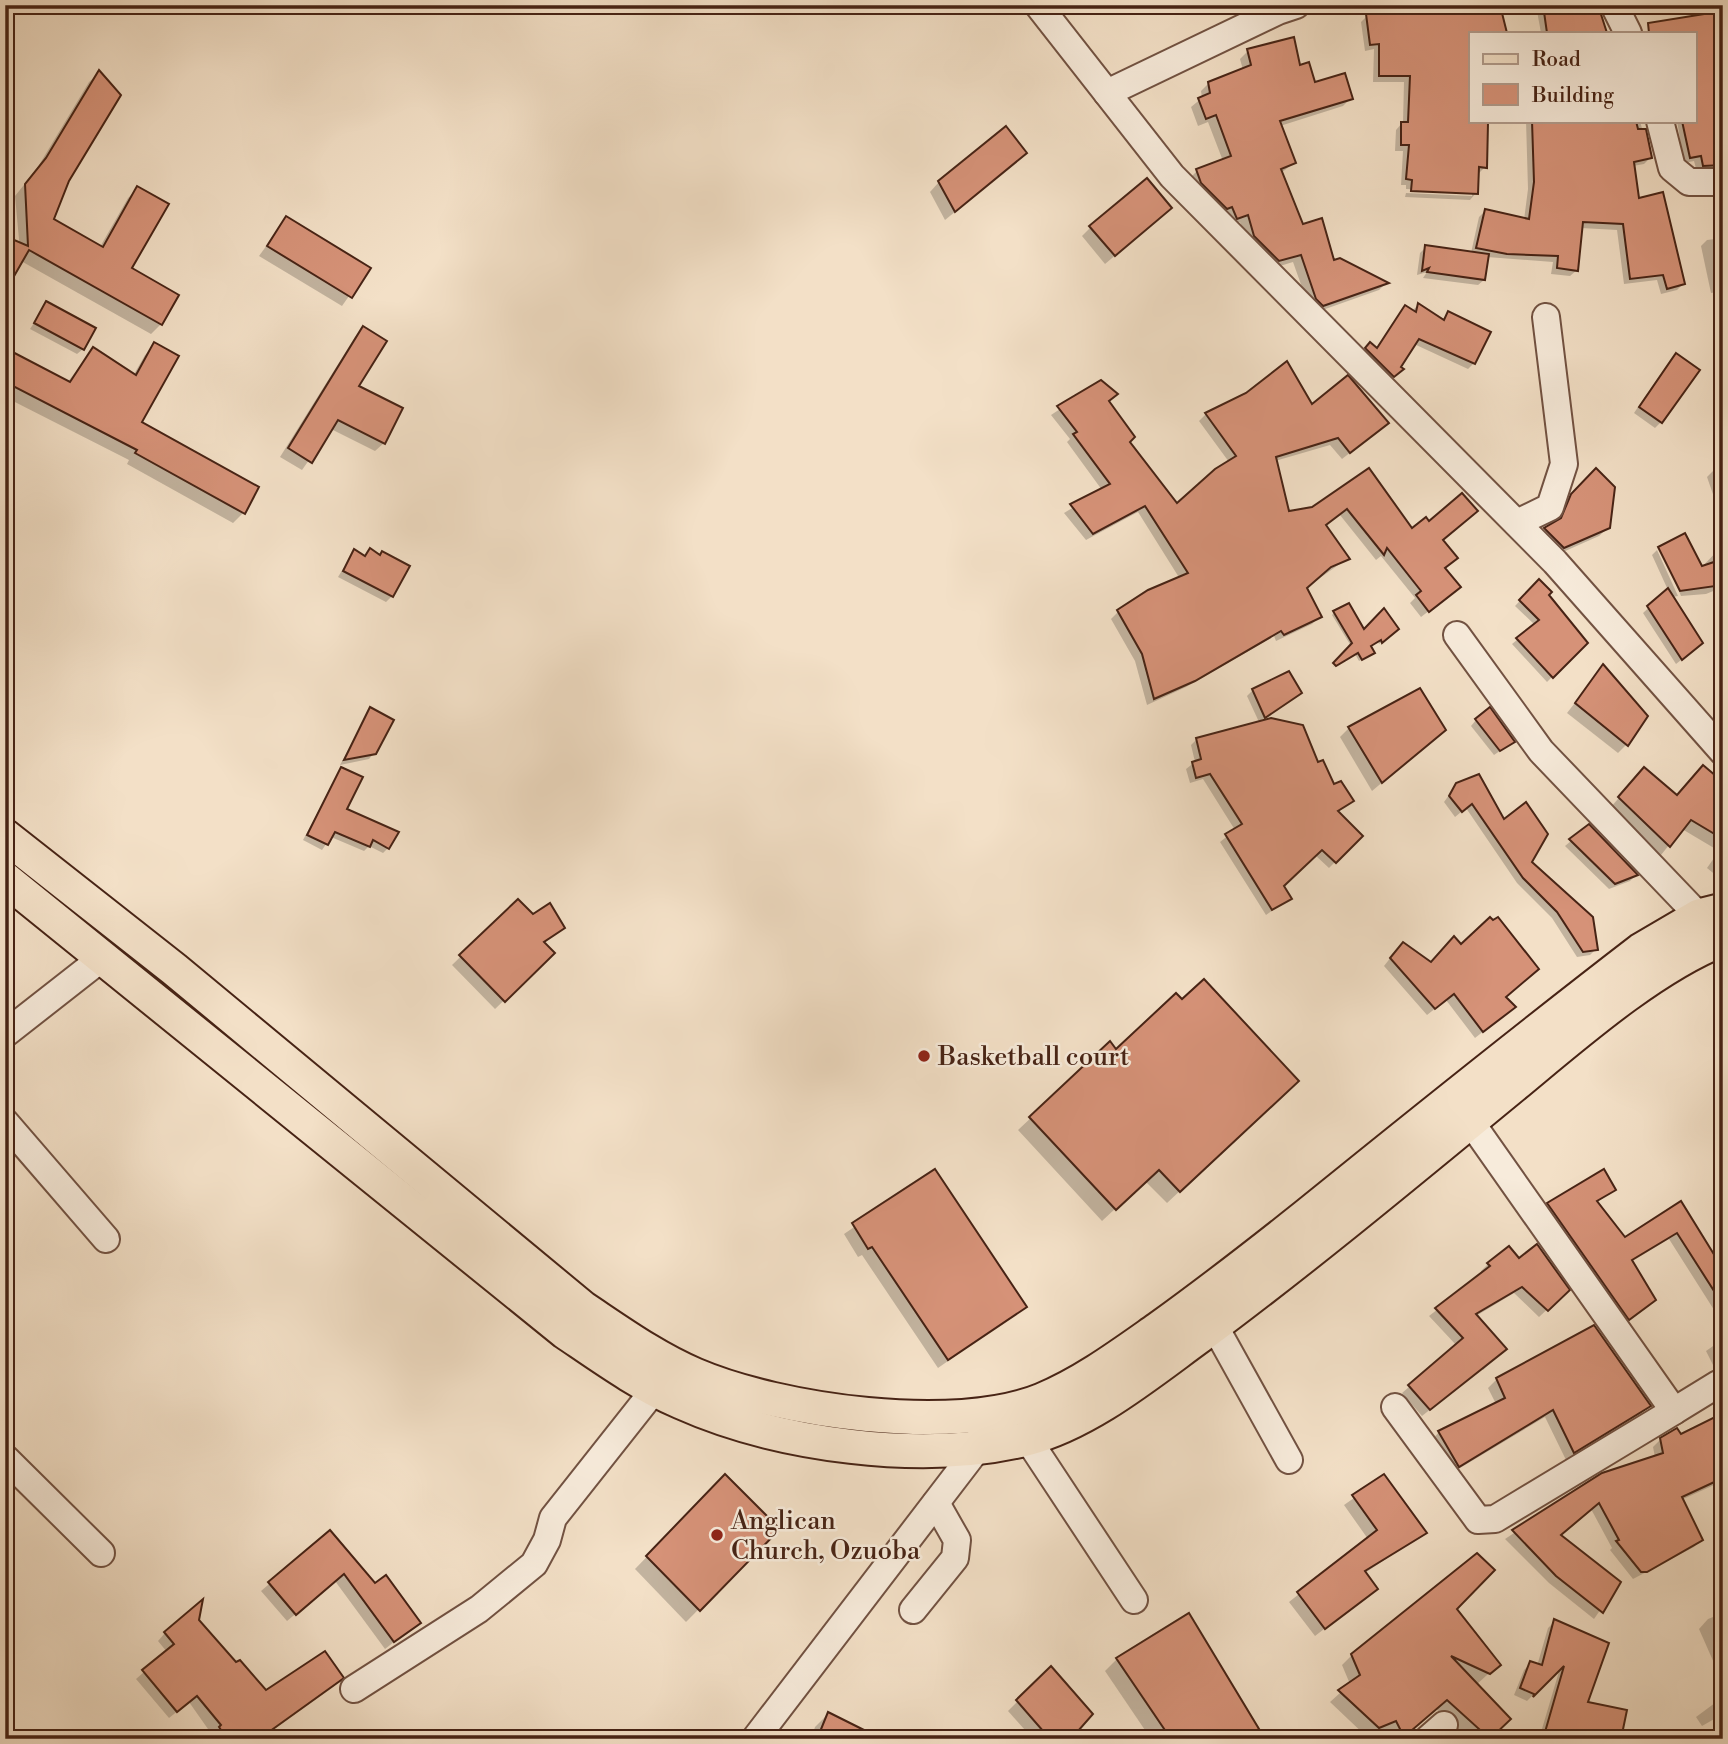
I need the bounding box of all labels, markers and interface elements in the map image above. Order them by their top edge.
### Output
legend [1469,32,1696,122]
text: Road [1532,47,1581,73]
text: Building [1531,83,1614,109]
place label: Basketball court [937,1041,1129,1073]
marker: Basketball court [916,1048,932,1064]
place label: Anglican Church, Ozuoba [730,1505,921,1567]
marker: Anglican Church, Ozuoba [709,1527,725,1543]

